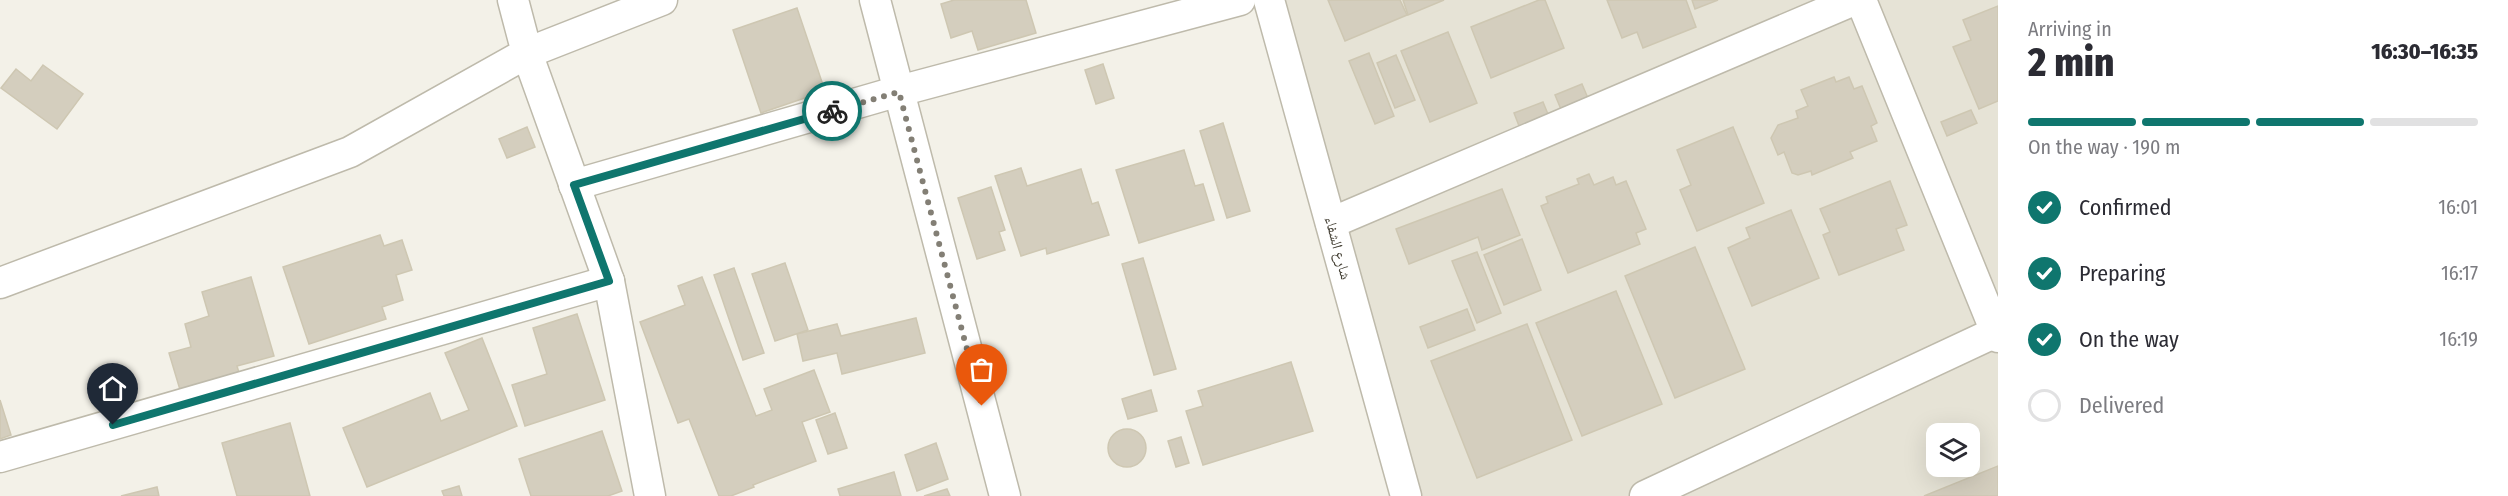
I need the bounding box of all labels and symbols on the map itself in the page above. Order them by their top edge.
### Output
courier [802,81,862,141]
street label: شارع الشفاء [1320,214,1355,282]
pin [956,344,1007,406]
pin [87,363,138,425]

